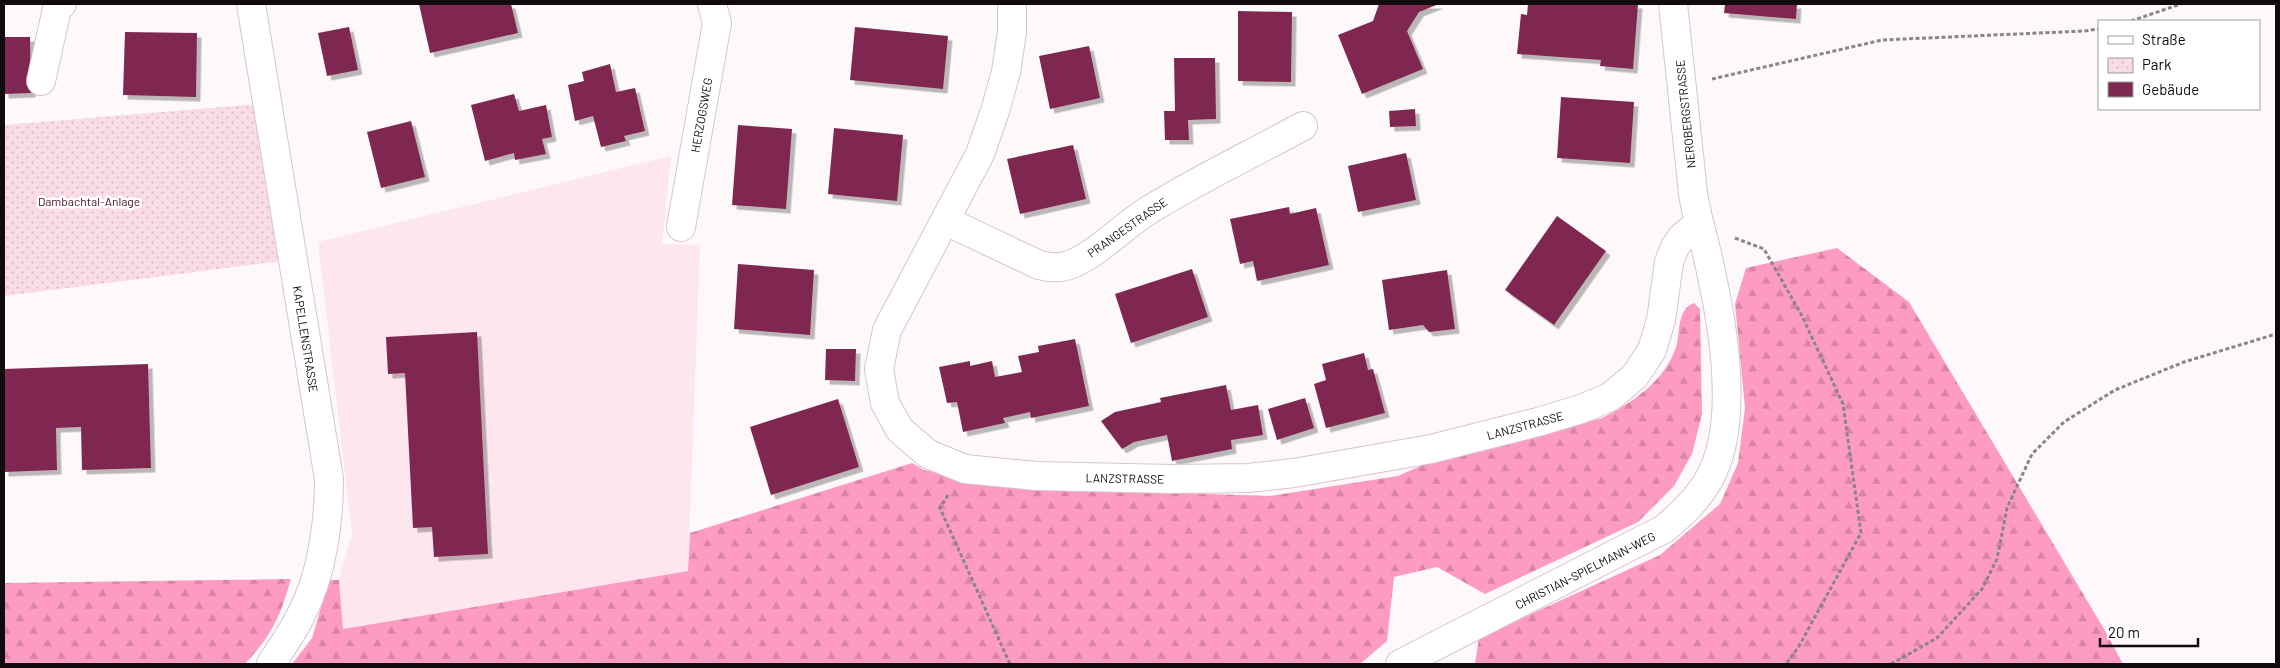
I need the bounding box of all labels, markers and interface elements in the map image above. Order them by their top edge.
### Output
legend [2098,20,2260,110]
text: Straße [2142,30,2186,48]
text: Park [2142,55,2172,73]
street label: NEROBERGSTRASSE [1672,59,1698,169]
street label: HERZOGSWEG [688,76,714,154]
text: Gebäude [2142,80,2199,98]
park label: Dambachtal-Anlage [38,194,140,208]
street label: PRANGESTRASSE [1084,194,1170,260]
street label: KAPELLENSTRASSE [291,285,321,393]
street label: LANZSTRASSE [1485,408,1565,442]
street label: LANZSTRASSE [1085,470,1165,486]
street label: CHRISTIAN-SPIELMANN-WEG [1513,529,1657,611]
scale bar [2100,616,2198,648]
text: 20 m [2108,623,2140,641]

